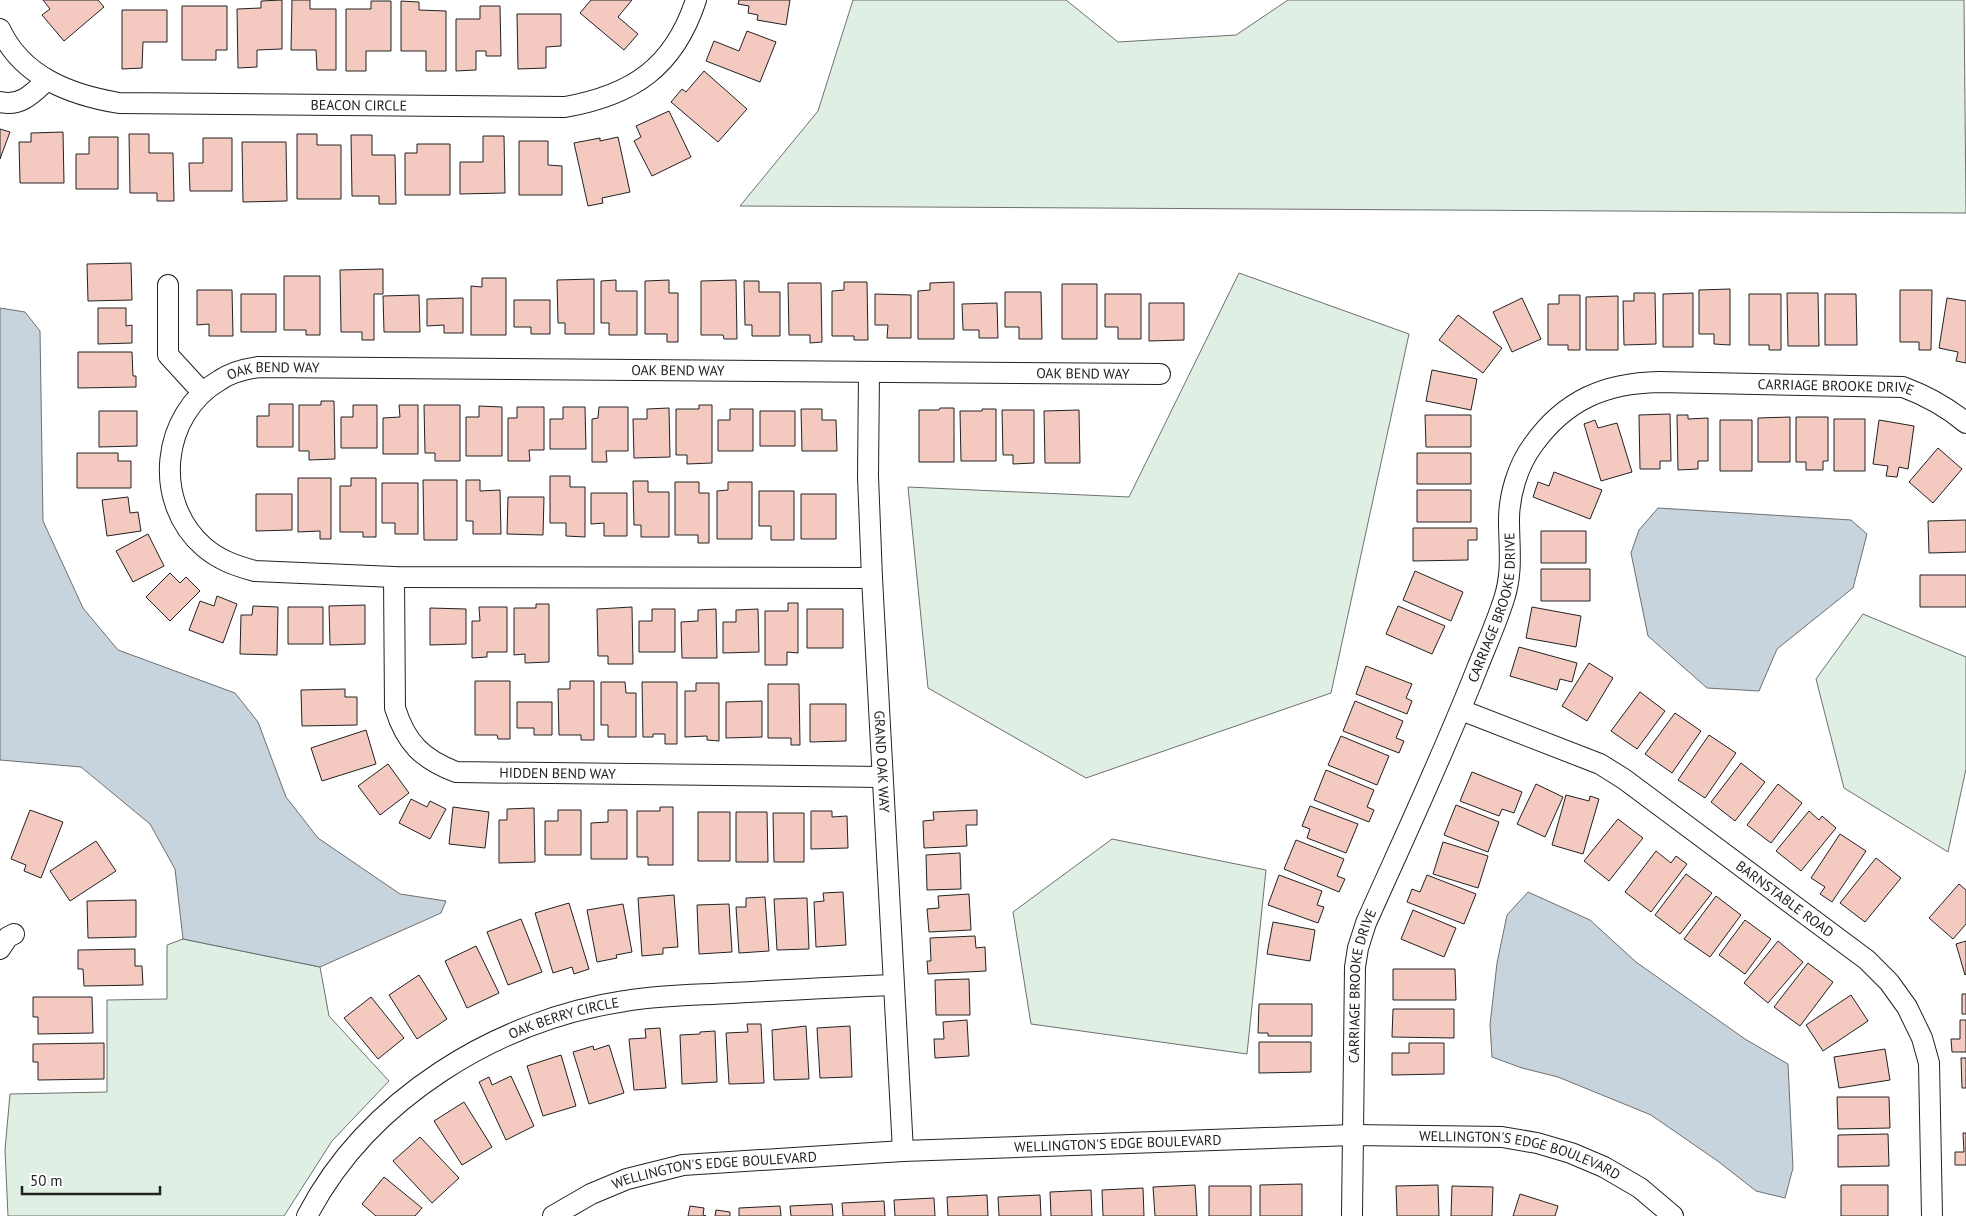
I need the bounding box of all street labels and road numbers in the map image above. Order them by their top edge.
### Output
street label: BEACON CIRCLE [310,96,407,115]
street label: OAK BEND WAY [224,358,320,384]
street label: OAK BEND WAY [631,361,725,380]
street label: OAK BEND WAY [1036,364,1130,383]
street label: CARRIAGE BROOKE DRIVE [1758,375,1917,399]
street label: CARRIAGE BROOKE DRIVE [1463,532,1519,685]
street label: GRAND OAK WAY [870,710,894,813]
street label: HIDDEN BEND WAY [499,764,616,783]
street label: BARNSTABLE ROAD [1732,856,1837,941]
street label: CARRIAGE BROOKE DRIVE [1345,906,1380,1063]
street label: OAK BERRY CIRCLE [506,993,620,1043]
street label: WELLINGTON'S EDGE BOULEVARD [1419,1127,1624,1184]
street label: WELLINGTON'S EDGE BOULEVARD [1014,1131,1222,1156]
street label: WELLINGTON'S EDGE BOULEVARD [609,1148,817,1193]

